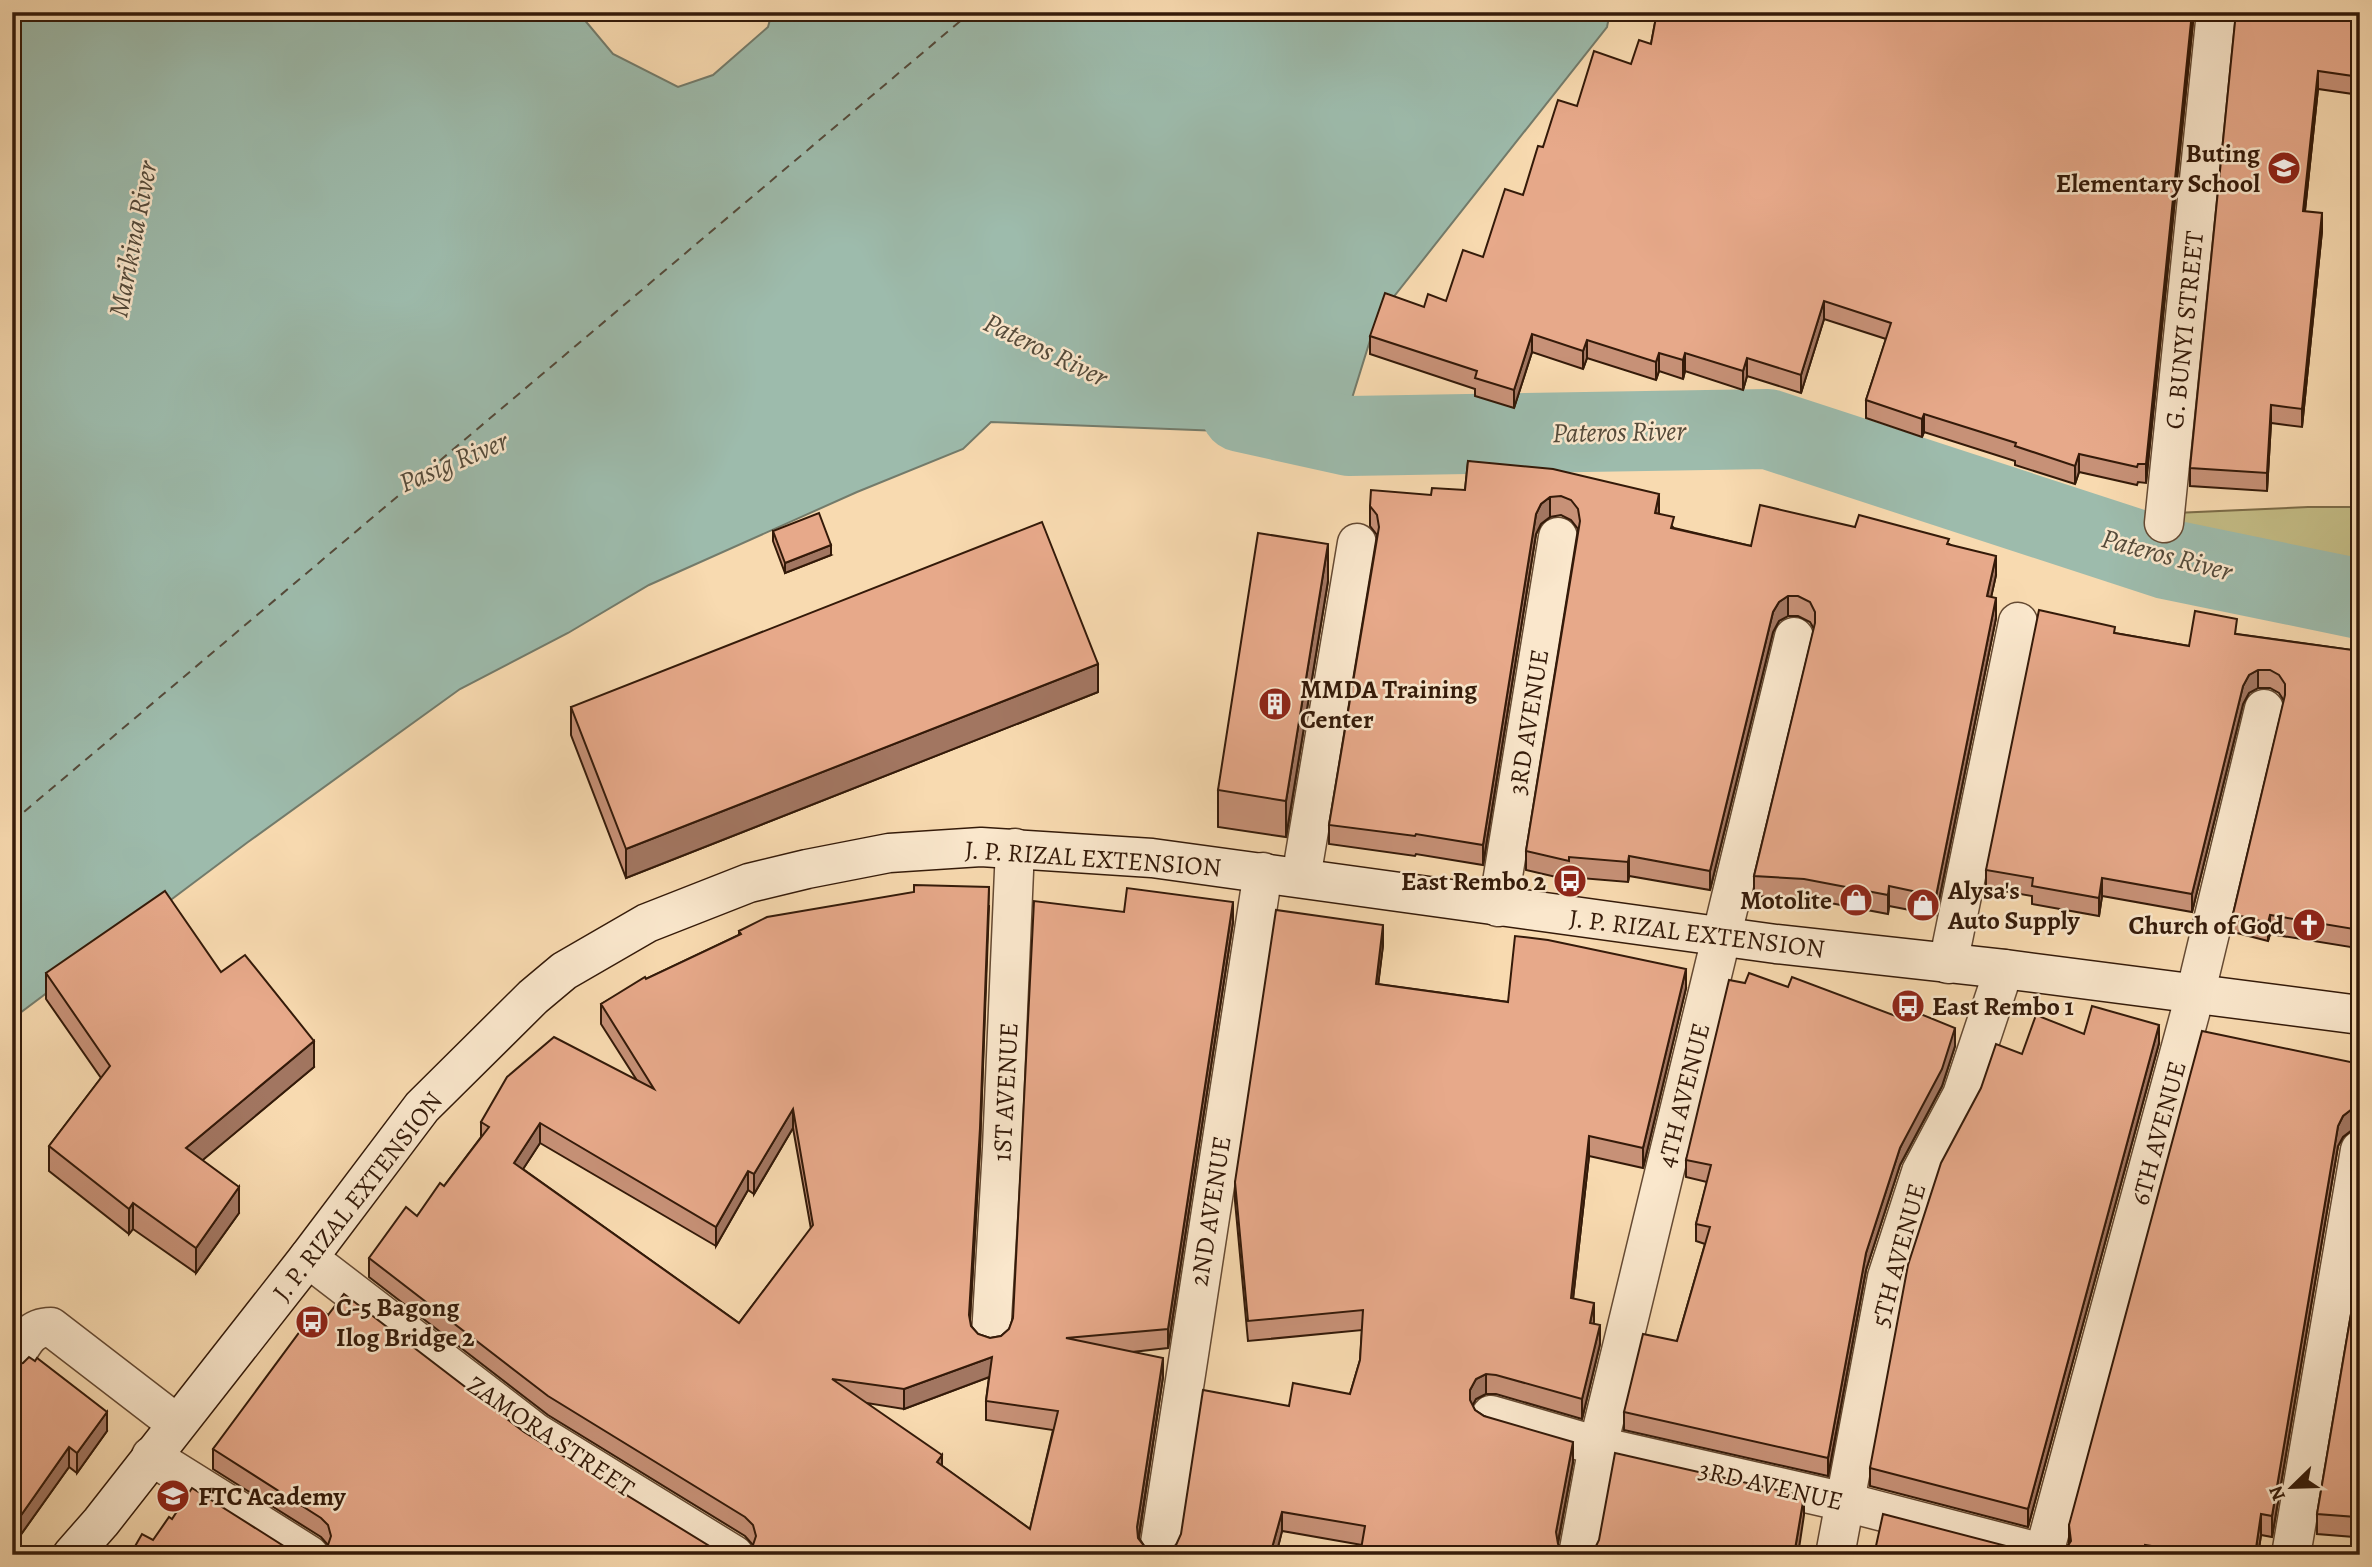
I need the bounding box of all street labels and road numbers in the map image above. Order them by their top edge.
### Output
street label: G. BUNYI STREET [2157,229,2212,431]
street label: 3RD AVENUE [1500,647,1557,798]
street label: J. P. RIZAL EXTENSION [964,832,1222,885]
street label: J. P. RIZAL EXTENSION [1567,900,1827,967]
street label: 4TH AVENUE [1649,1019,1718,1171]
street label: 1ST AVENUE [984,1022,1027,1162]
street label: 6TH AVENUE [2122,1057,2195,1209]
street label: J. P. RIZAL EXTENSION [264,1084,450,1308]
street label: 2ND AVENUE [1181,1133,1240,1289]
street label: 5TH AVENUE [1863,1179,1934,1331]
street label: ZAMORA STREET [460,1367,641,1505]
street label: 3RD AVENUE [1695,1452,1847,1519]

